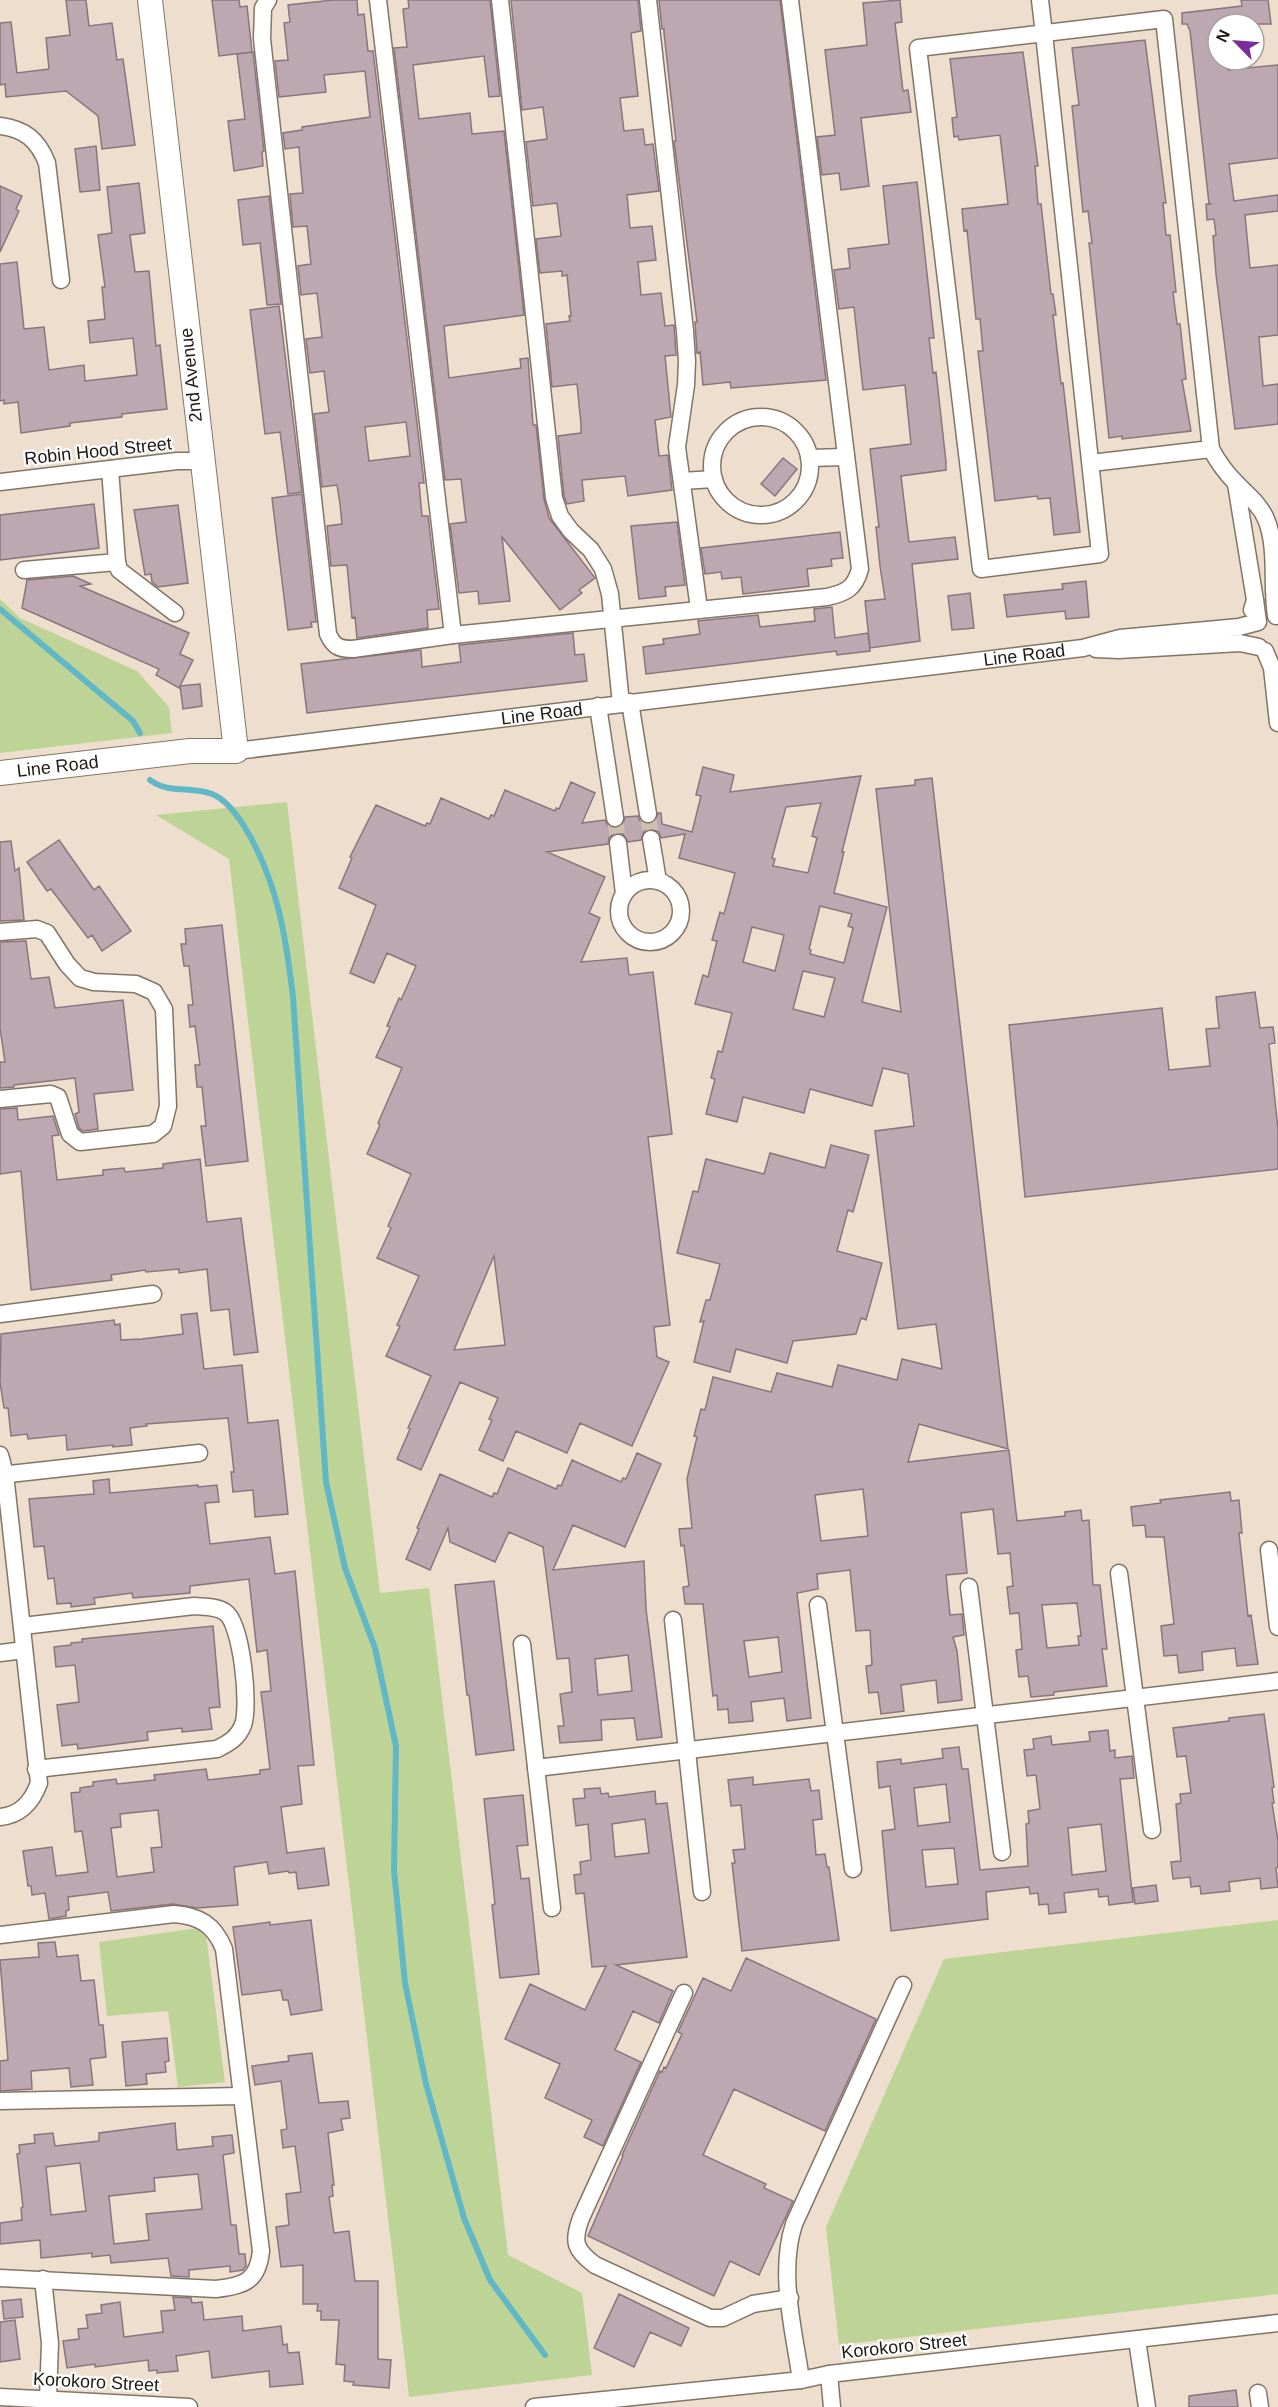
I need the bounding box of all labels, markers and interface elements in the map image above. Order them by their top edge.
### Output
north arrow [1206,12,1266,72]
text: N [1213,27,1233,45]
street label: 2nd Avenue [176,327,206,423]
street label: Robin Hood Street [23,433,173,469]
street label: Line Road [982,640,1066,670]
street label: Line Road [500,699,584,729]
street label: Line Road [16,752,100,781]
street label: Korokoro Street [840,2329,968,2363]
street label: Korokoro Street [33,2369,159,2395]

